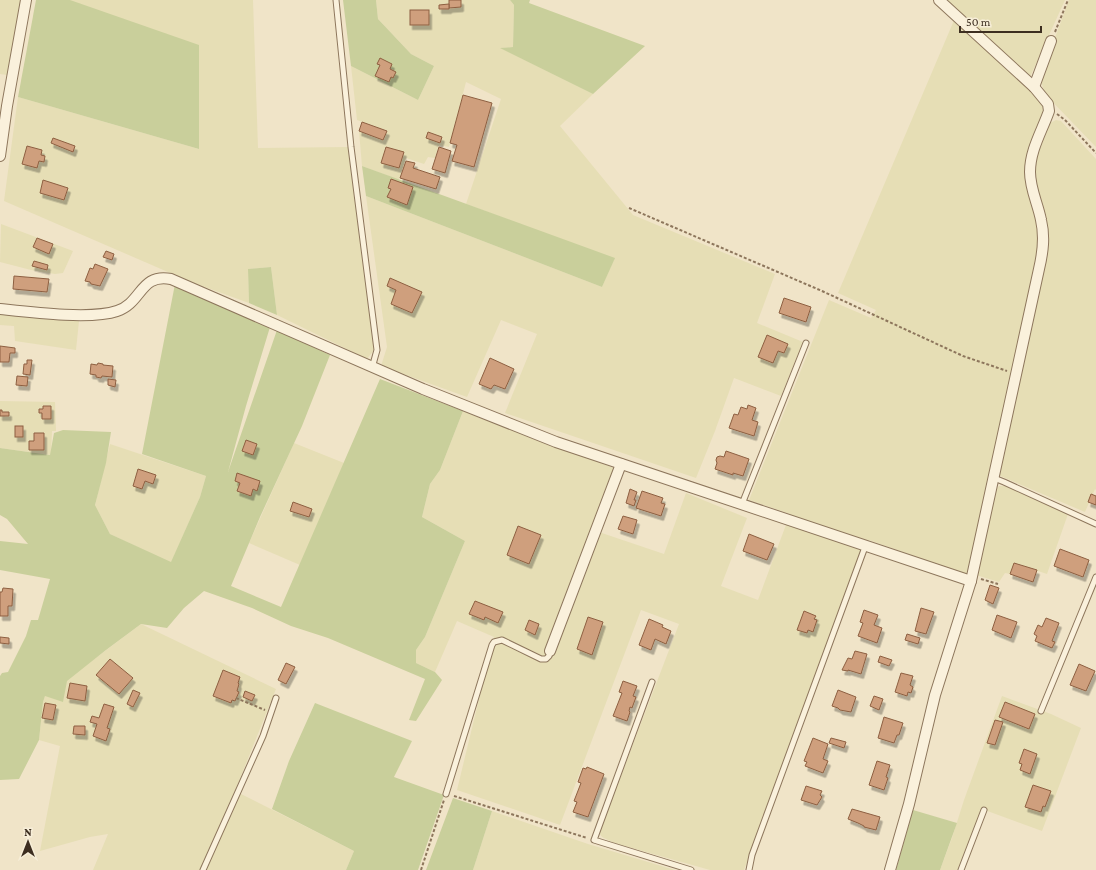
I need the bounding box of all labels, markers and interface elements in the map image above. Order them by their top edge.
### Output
scale bar [960,8,1041,34]
text: 50 m [966,15,991,29]
north arrow [8,822,48,862]
text: N [24,826,32,838]

